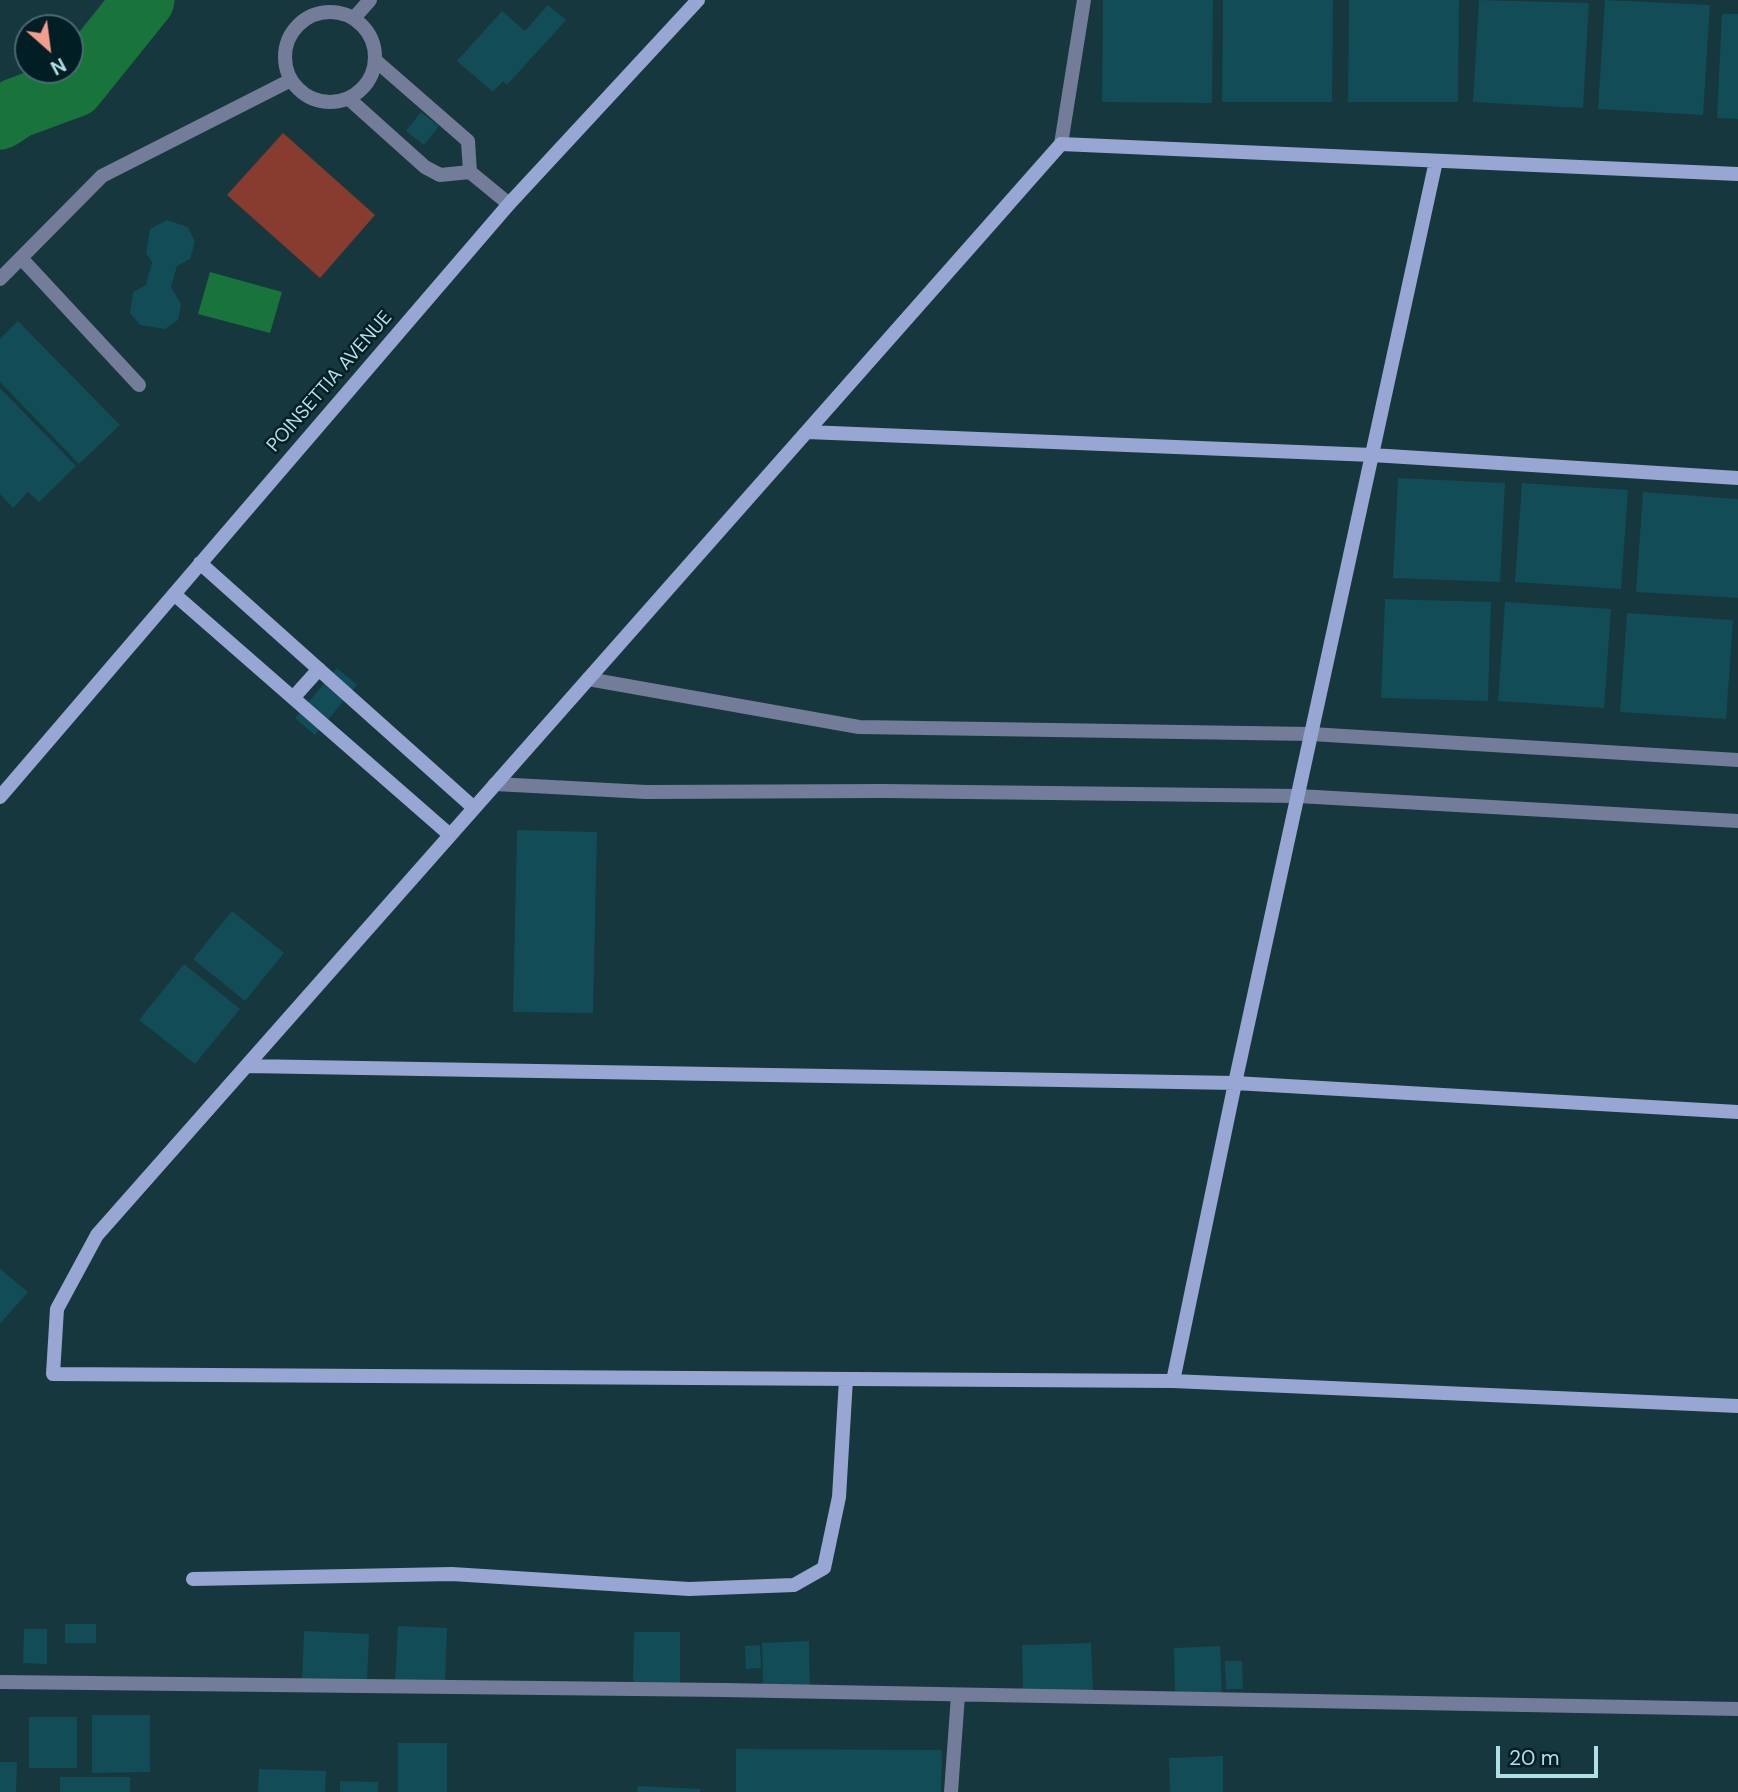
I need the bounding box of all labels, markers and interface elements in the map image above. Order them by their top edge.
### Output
north arrow [14,14,84,84]
text: N [46,52,70,81]
street label: POINSETTIA AVENUE [263,307,397,457]
scale bar [1500,1732,1602,1776]
text: 20 m [1509,1744,1560,1772]

